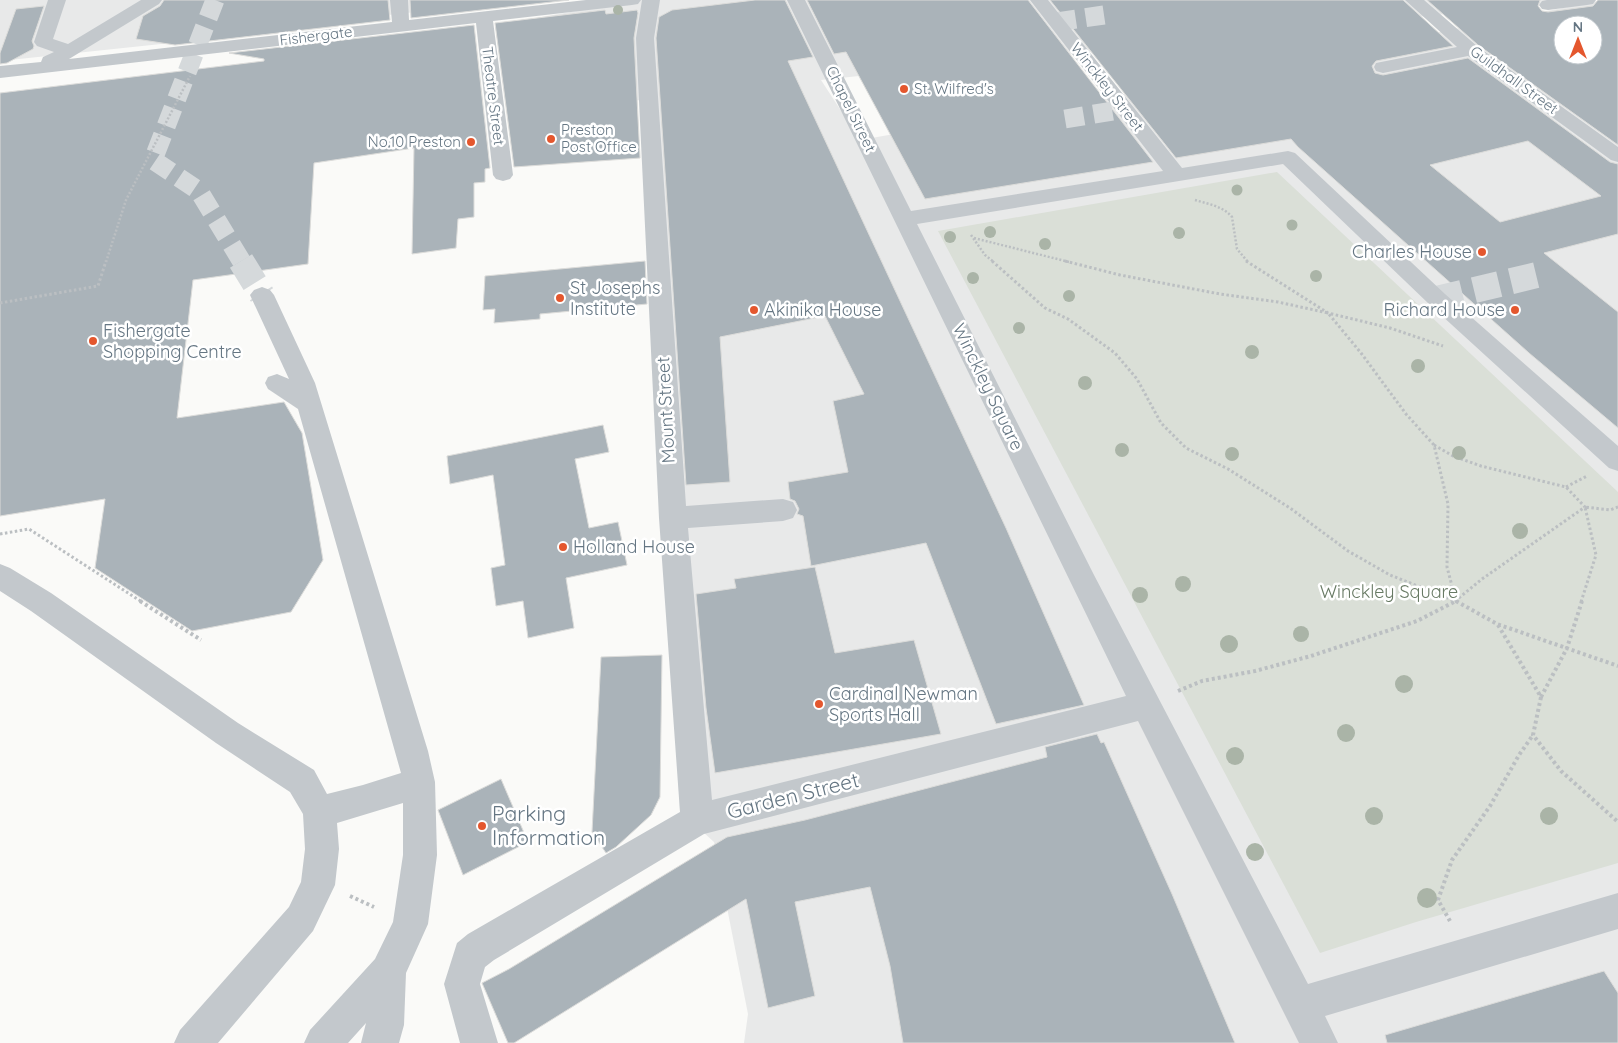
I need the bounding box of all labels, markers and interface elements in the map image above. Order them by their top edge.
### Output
north arrow [1553,15,1603,65]
text: N [1573,18,1583,36]
street label: Fishergate [278,22,353,49]
street label: Winckley Street [1067,39,1148,135]
street label: Guildhall Street [1467,41,1562,118]
street label: Theatre Street [478,45,509,146]
street label: Chapel Street [822,63,880,155]
place label: St. Wilfred's [914,79,994,98]
marker: St. Wilfred's [898,83,910,95]
place label: Preston Post Office [561,120,637,156]
place label: No.10 Preston [368,132,461,151]
marker: Preston Post Office [545,133,557,145]
marker: No.10 Preston [465,136,477,148]
place label: Charles House [1352,240,1472,263]
marker: Charles House [1476,246,1488,258]
place label: St Josephs Institute [570,276,661,320]
marker: St Josephs Institute [554,292,566,304]
place label: Akinika House [764,298,881,321]
place label: Richard House [1384,298,1505,321]
marker: Akinika House [748,304,760,316]
marker: Richard House [1509,304,1521,316]
place label: Fishergate Shopping Centre [103,319,242,363]
street label: Winckley Square [948,319,1029,454]
marker: Fishergate Shopping Centre [87,335,99,347]
street label: Mount Street [651,356,680,464]
place label: Holland House [573,535,695,558]
marker: Holland House [557,541,569,553]
park label: Winckley Square [1320,580,1458,603]
place label: Cardinal Newman Sports Hall [829,682,978,726]
marker: Cardinal Newman Sports Hall [813,698,825,710]
street label: Garden Street [724,766,861,824]
place label: Parking Information [492,800,605,850]
marker: Parking Information [476,820,488,832]

